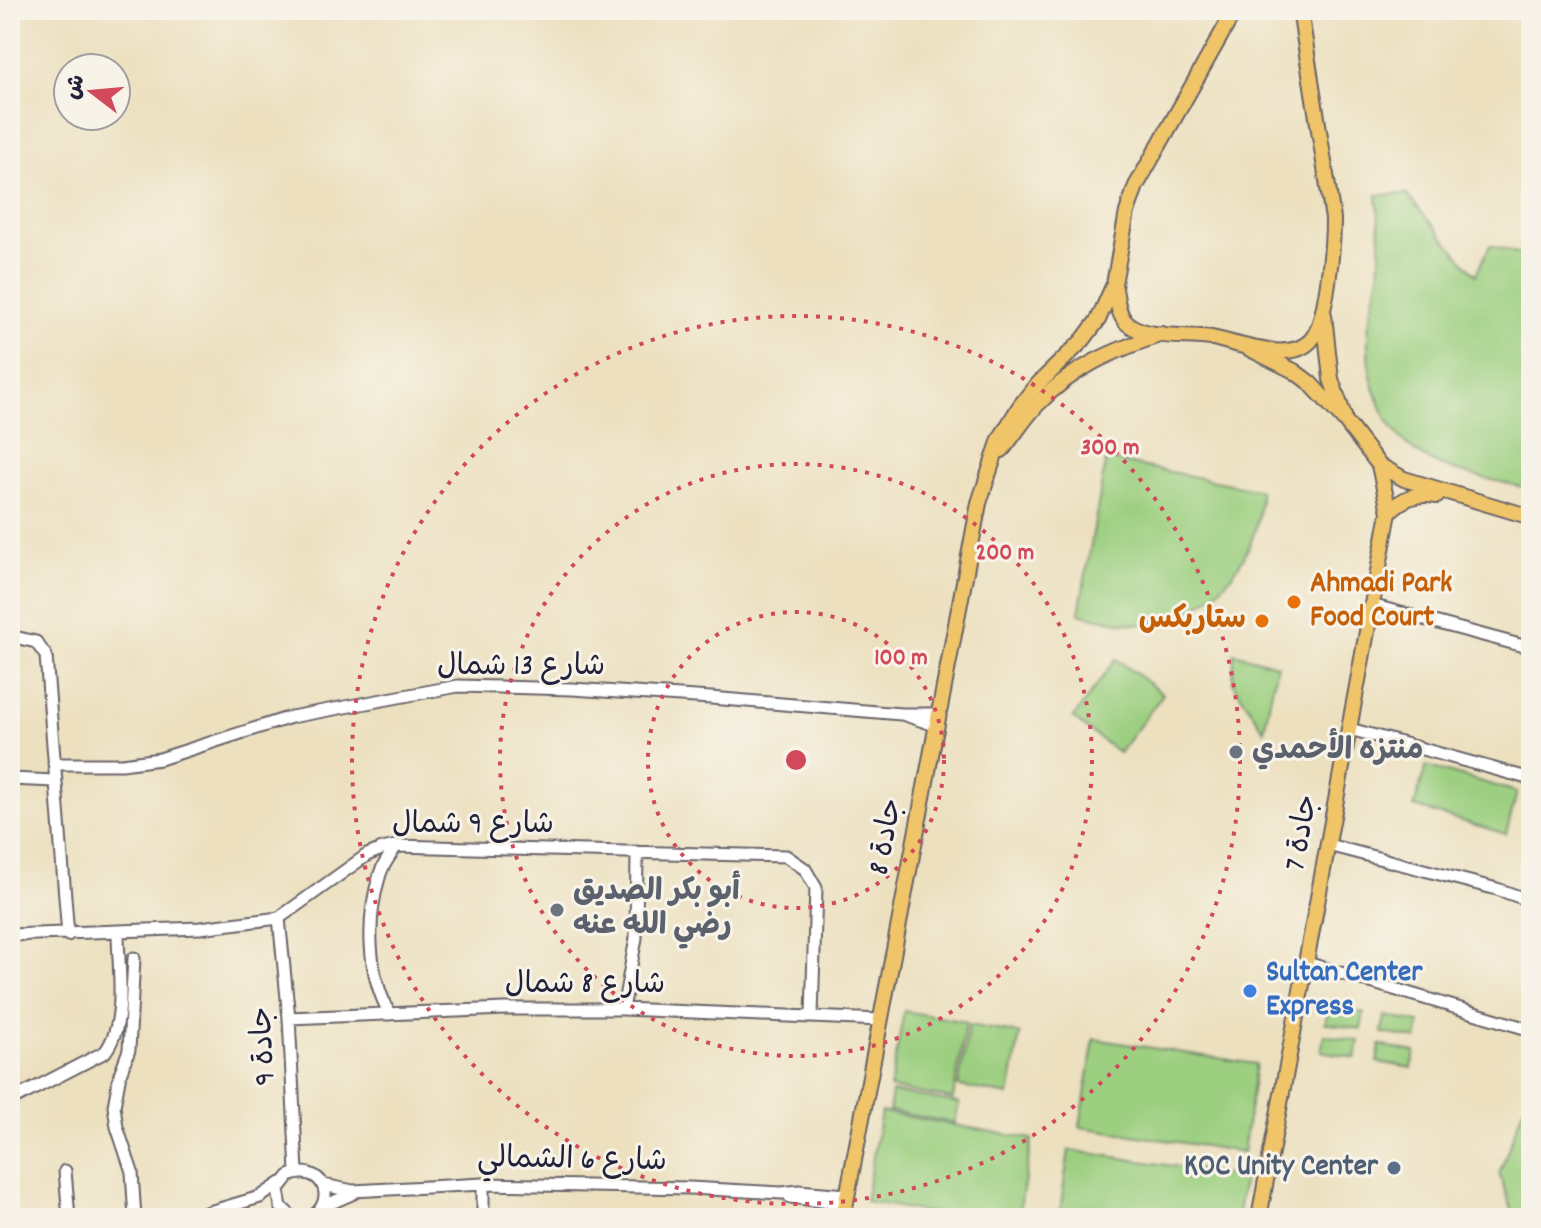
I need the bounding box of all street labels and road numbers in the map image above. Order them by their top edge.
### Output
street label: شارع 13 شمال [437,647,605,690]
street label: جادة 7 [1276,791,1332,875]
street label: جادة 8 [860,795,916,879]
street label: شارع 9 شمال [392,805,554,848]
street label: شارع 8 شمال [505,965,665,1008]
street label: جادة 9 [242,1005,290,1087]
street label: شارع 6 الشمالي [477,1139,667,1185]

